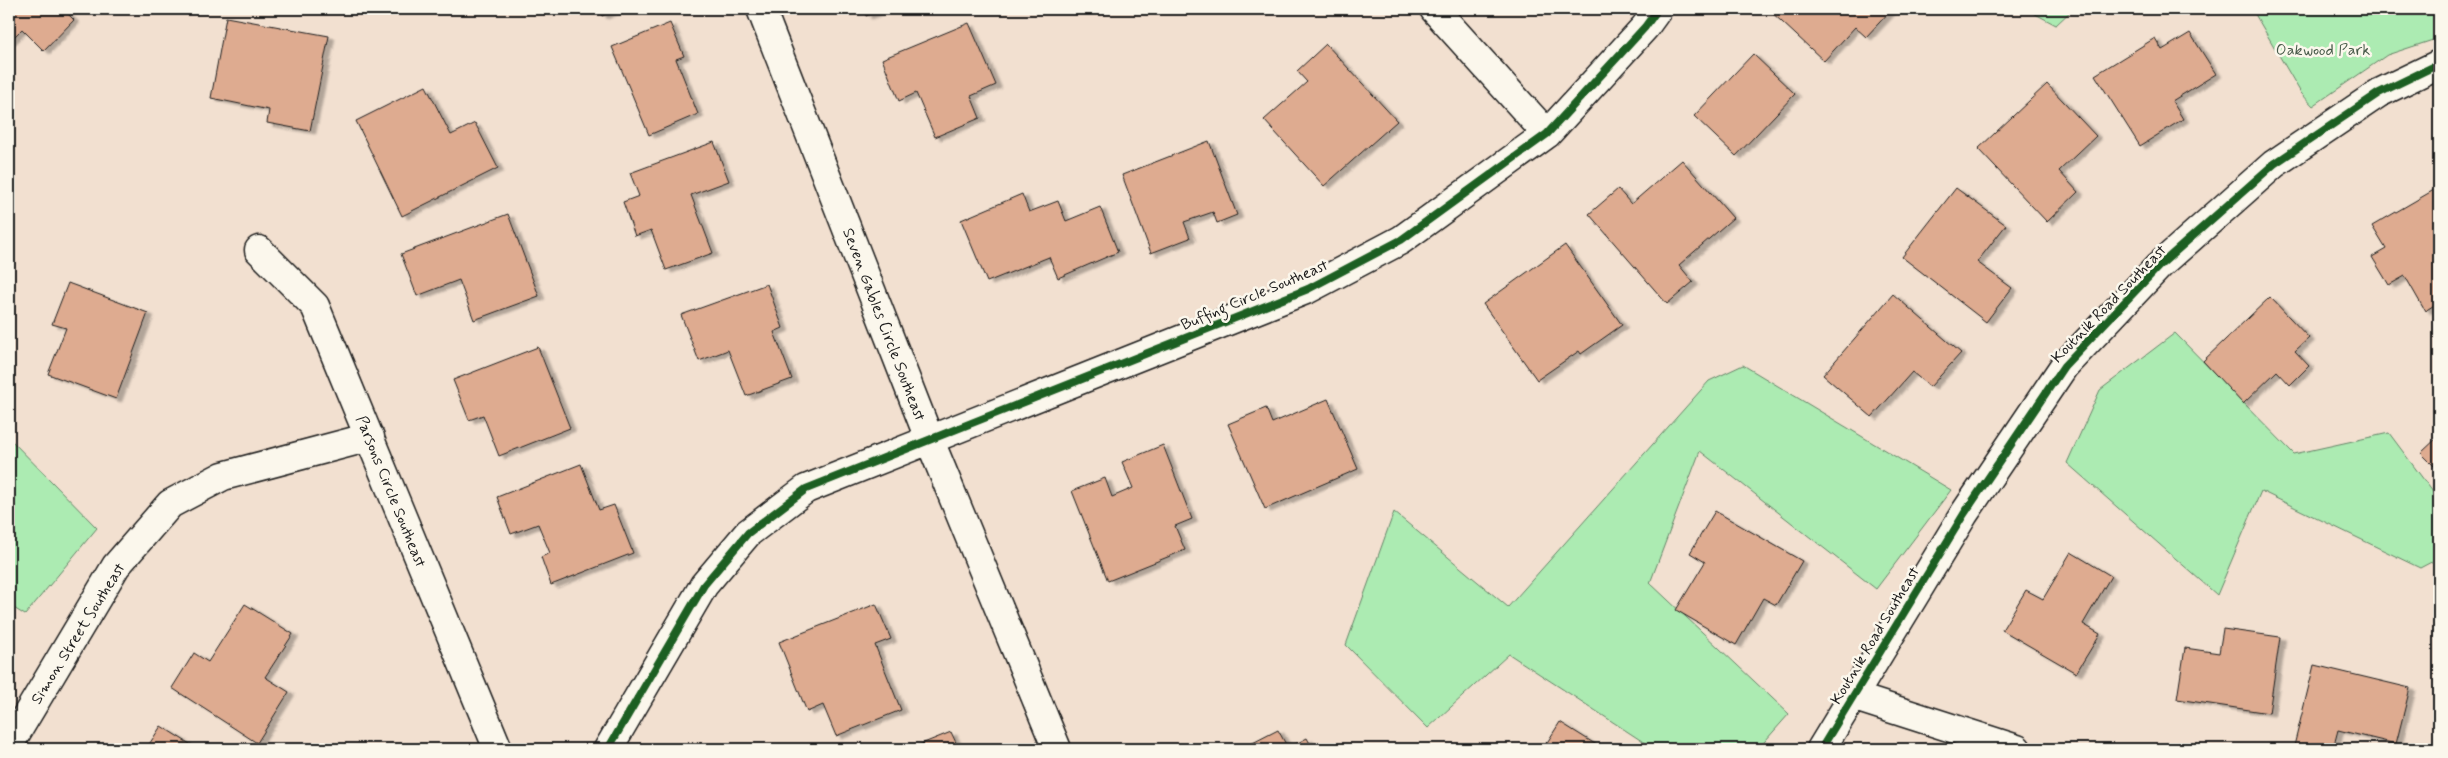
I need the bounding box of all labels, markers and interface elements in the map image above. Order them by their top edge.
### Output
park label: Oakwood Park [2276,40,2370,61]
street label: Seven Gables Circle Southeast [837,225,930,424]
street label: Koutnik Road Southeast [2047,240,2171,368]
street label: Buffing Circle Southeast [1178,255,1332,337]
street label: Parsons Circle Southeast [351,413,431,571]
street label: Simon Street Southeast [26,559,130,708]
street label: Koutnik Road Southeast [1826,563,1925,708]

